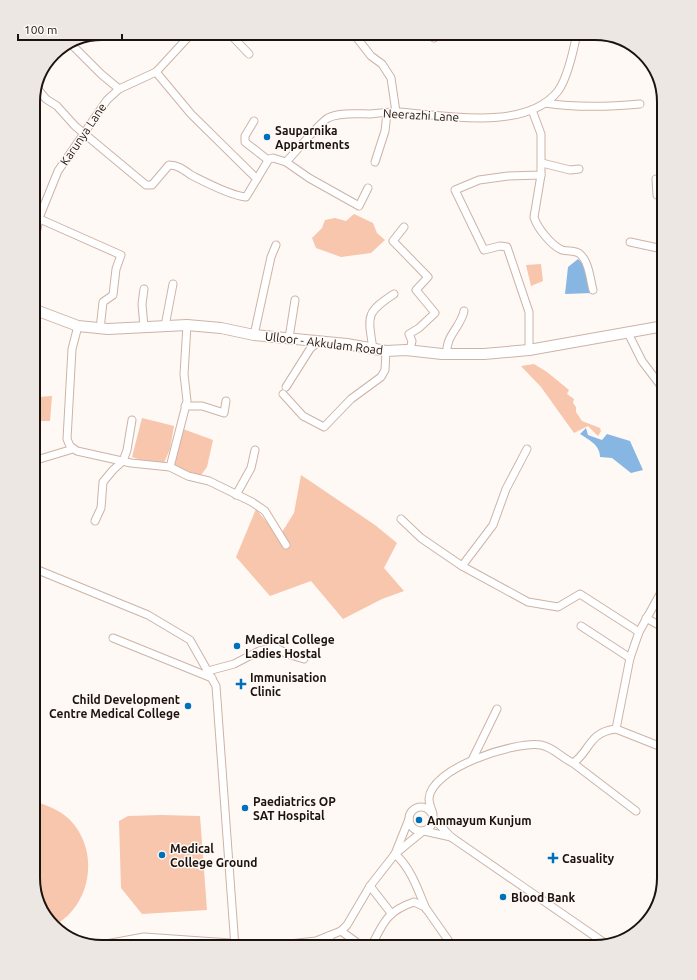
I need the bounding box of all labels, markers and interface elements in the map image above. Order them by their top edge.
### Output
scale bar [18,16,122,42]
text: 100 m [24,23,57,36]
street label: Karunya Lane [57,100,109,168]
street label: Neerazhi Lane [383,107,459,123]
place label: Sauparnika Appartments [275,124,350,151]
marker: Sauparnika Appartments [262,132,272,142]
street label: Ulloor - Akkulam Road [264,329,384,357]
place label: Medical College Ladies Hostal [245,633,335,660]
marker: Medical College Ladies Hostal [232,641,242,651]
place label: Immunisation Clinic [250,671,327,698]
marker: Immunisation Clinic [235,678,247,690]
place label: Child Development Centre Medical College [49,693,180,720]
marker: Child Development Centre Medical College [183,701,193,711]
place label: Paediatrics OP SAT Hospital [253,795,336,822]
marker: Paediatrics OP SAT Hospital [240,803,250,813]
place label: Ammayum Kunjum [427,814,532,827]
marker: Ammayum Kunjum [414,815,424,825]
place label: Medical College Ground [170,842,257,869]
marker: Medical College Ground [157,850,167,860]
marker: Casuality [547,852,559,864]
place label: Casuality [562,852,615,865]
place label: Blood Bank [511,891,576,904]
marker: Blood Bank [498,892,508,902]

